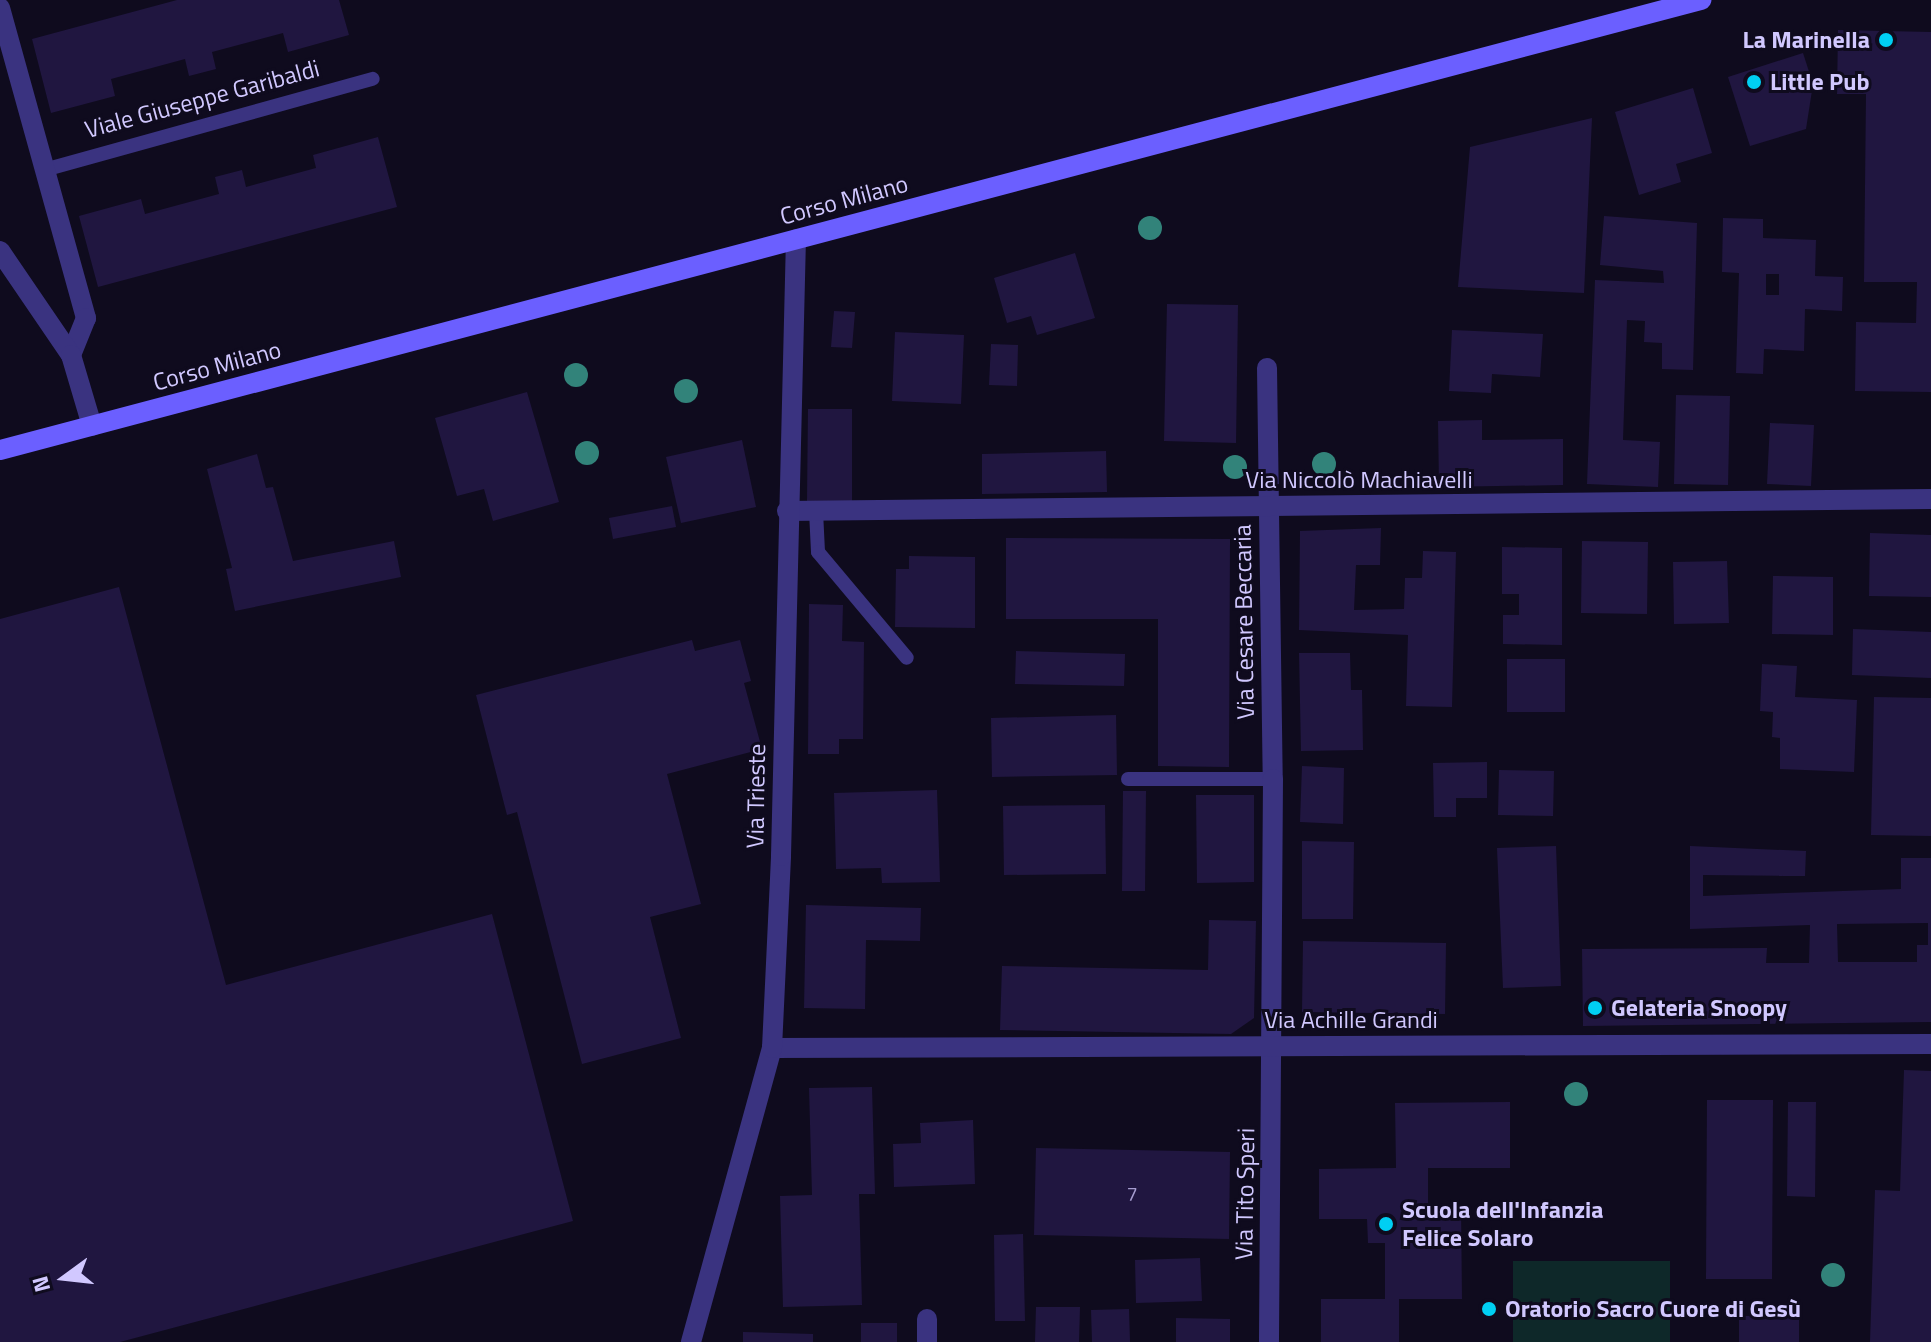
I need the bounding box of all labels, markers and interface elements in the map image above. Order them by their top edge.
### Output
place label: La Marinella [1742,26,1870,54]
marker: La Marinella [1877,31,1895,49]
street label: Viale Giuseppe Garibaldi [82,54,322,144]
place label: Little Pub [1770,68,1869,96]
marker: Little Pub [1745,73,1763,91]
street label: Corso Milano [777,169,911,231]
street label: Corso Milano [150,335,284,397]
street label: Via Niccolò Machiavelli [1245,466,1473,494]
street label: Via Cesare Beccaria [1228,524,1260,720]
street label: Via Trieste [741,744,771,848]
place label: Gelateria Snoopy [1611,994,1787,1022]
marker: Gelateria Snoopy [1586,999,1604,1017]
street label: Via Achille Grandi [1264,1006,1438,1034]
street label: Via Tito Speri [1229,1128,1261,1260]
house number: 7 [1126,1181,1138,1205]
place label: Scuola dell'Infanzia Felice Solaro [1402,1196,1604,1252]
marker: Scuola dell'Infanzia Felice Solaro [1377,1215,1395,1233]
north arrow [24,1238,104,1318]
text: N [22,1272,59,1296]
place label: Oratorio Sacro Cuore di Gesù [1505,1295,1801,1323]
marker: Oratorio Sacro Cuore di Gesù [1480,1300,1498,1318]

